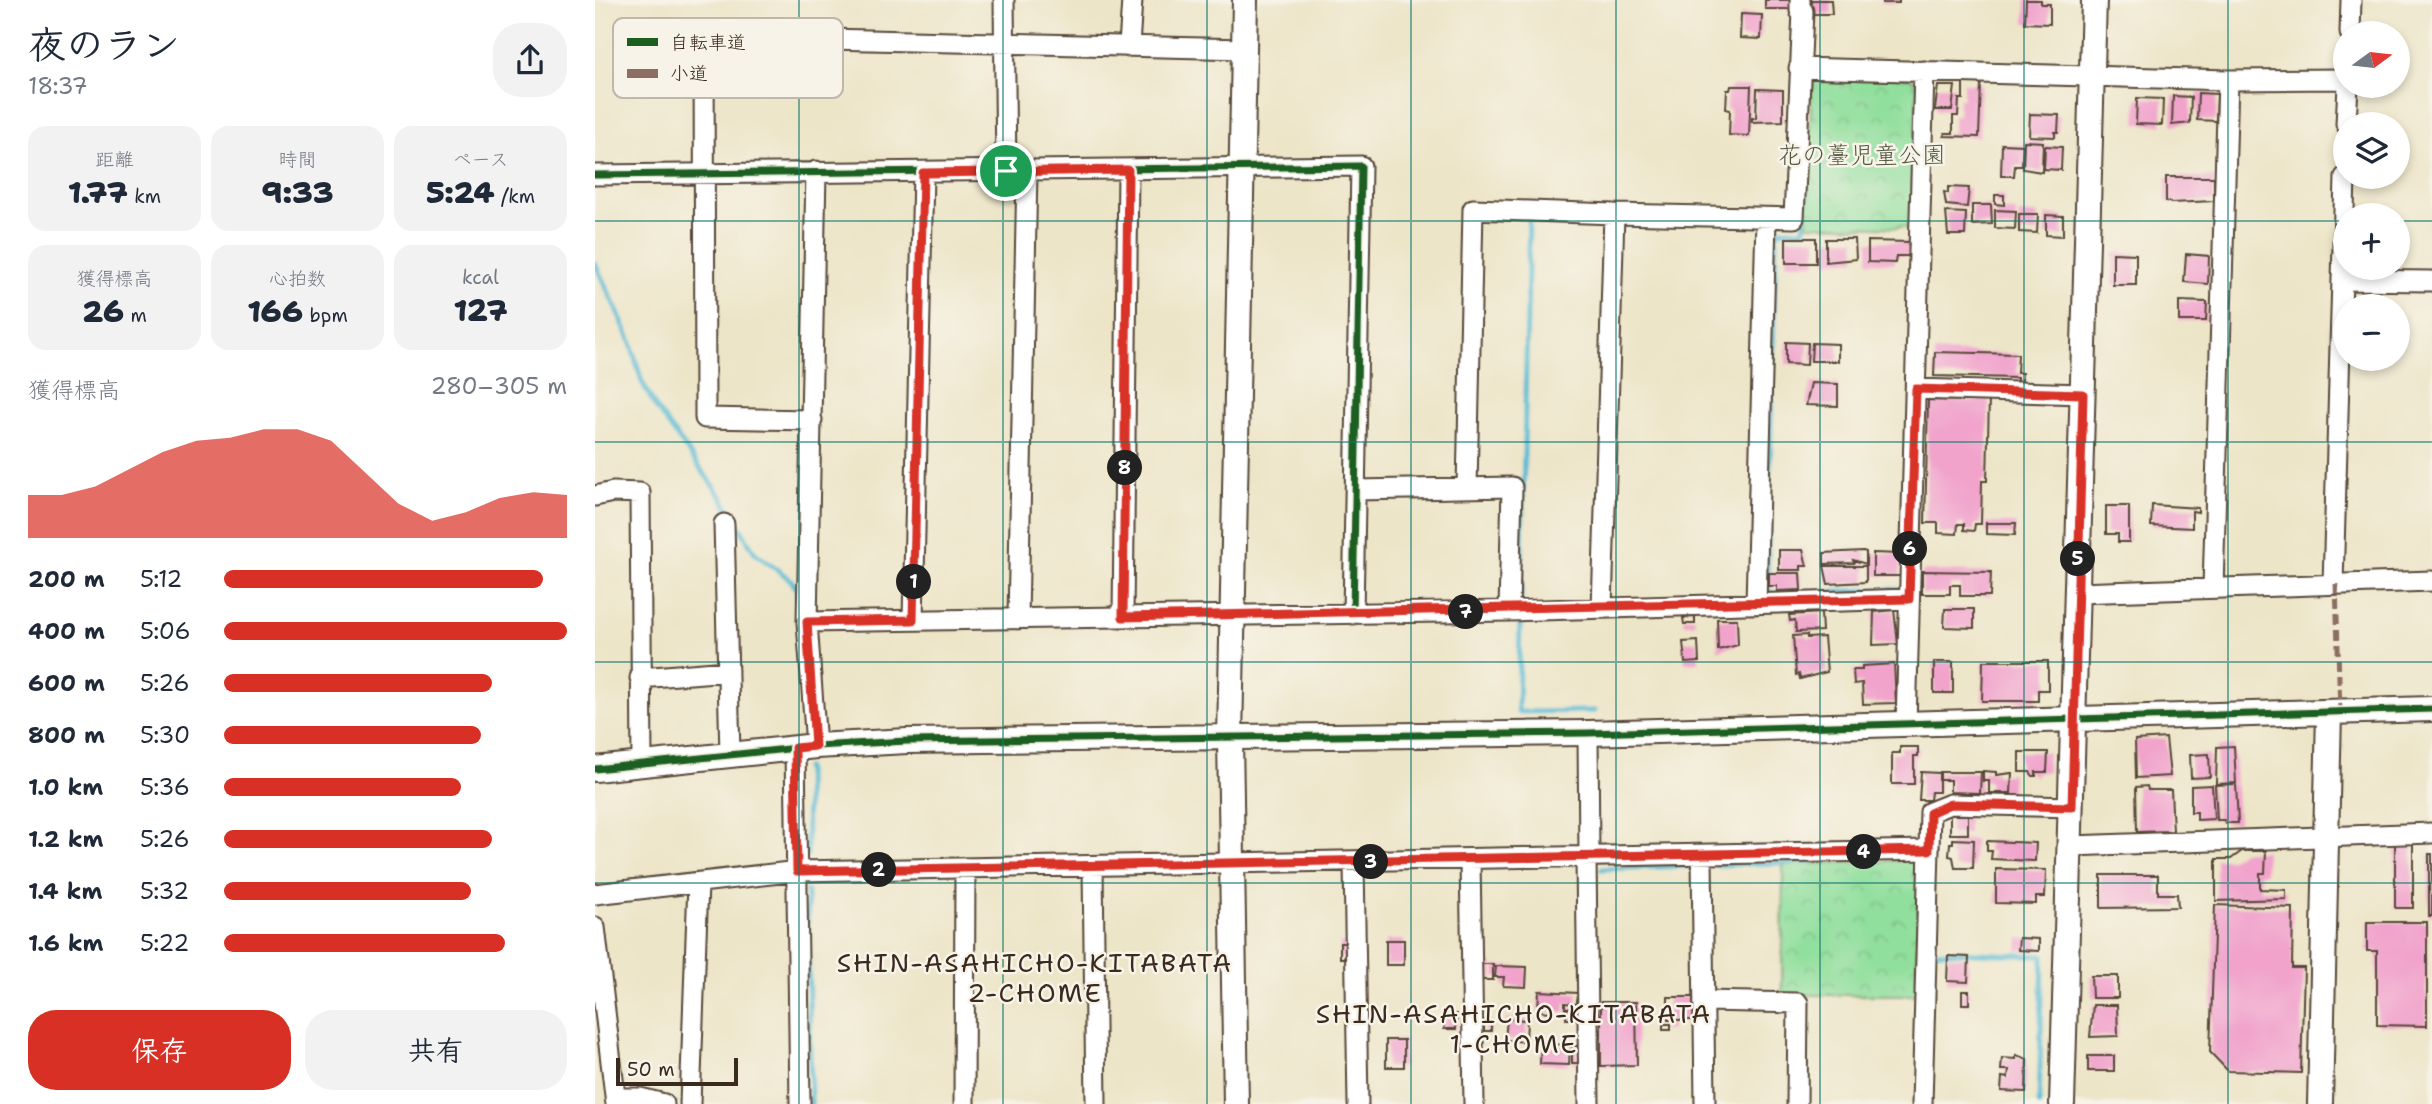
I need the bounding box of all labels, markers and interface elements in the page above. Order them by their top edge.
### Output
legend [613,18,843,98]
text: 夜のラン [28,19,180,70]
north arrow [2333,21,2410,98]
map controls [2333,21,2410,371]
button: share [493,23,567,97]
text: 自転車道 [670,30,746,55]
text: 小道 [670,61,708,86]
text: 18:37 [28,71,88,101]
button: layers [2333,112,2410,189]
park label: 花の薹児童公園 [1778,139,1946,171]
pin [976,141,1036,201]
text: 距離 [95,147,134,172]
text: 時間 [278,147,317,172]
text: ペース [453,147,508,172]
icon: arrive [987,152,1025,190]
text: 1.77 [68,172,128,213]
text: 9:33 [262,172,334,213]
text: 5:24 [426,172,495,213]
text: km [128,184,161,209]
text: /km [495,184,535,209]
button: + [2333,203,2410,280]
text: kcal [462,265,499,290]
text: 獲得標高 [76,266,153,291]
text: 心拍数 [269,266,326,291]
text: 127 [453,290,508,331]
text: 26 [82,291,124,332]
text: 166 [247,291,303,332]
button: − [2333,294,2410,371]
text: m [124,303,147,328]
text: bpm [303,303,348,328]
text: 280–305 m [431,371,567,401]
text: 獲得標高 [28,375,120,405]
pin: 8 [1107,450,1143,486]
text: 8 [1118,455,1131,480]
pin: 6 [1893,532,1927,566]
text: 6 [1903,536,1916,561]
pin: 5 [2061,542,2095,576]
text: 5 [2072,546,2083,571]
text: 200 m [28,564,105,594]
text: 5:12 [140,564,182,594]
pin: 1 [897,564,931,600]
text: 1 [909,569,918,594]
pin: 7 [1449,594,1483,630]
text: 7 [1459,599,1472,624]
text: 400 m [28,616,105,646]
text: 5:06 [140,616,191,646]
text: 600 m [28,668,105,698]
text: 5:26 [140,668,190,698]
text: 800 m [28,720,105,750]
text: 5:30 [140,720,190,750]
text: 1.0 km [28,772,103,802]
text: 5:36 [140,772,190,802]
text: 1.2 km [28,824,104,854]
text: 5:26 [140,824,190,854]
pin: 4 [1847,834,1881,870]
text: 4 [1857,839,1870,864]
pin: 3 [1353,844,1389,880]
text: 3 [1364,849,1377,874]
pin: 2 [861,852,897,888]
text: 2 [872,857,885,882]
text: 1.4 km [28,876,102,906]
text: 5:32 [140,876,189,906]
text: 1.6 km [28,928,103,958]
text: 5:22 [140,928,189,958]
district label: SHIN-ASAHICHO-KITABATA 2-CHOME [837,945,1233,1010]
district label: SHIN-ASAHICHO-KITABATA 1-CHOME [1316,996,1712,1061]
button: 保存 [28,1010,291,1090]
button: 共有 [305,1010,567,1090]
scale bar [616,1055,739,1087]
text: 50 m [627,1057,675,1082]

